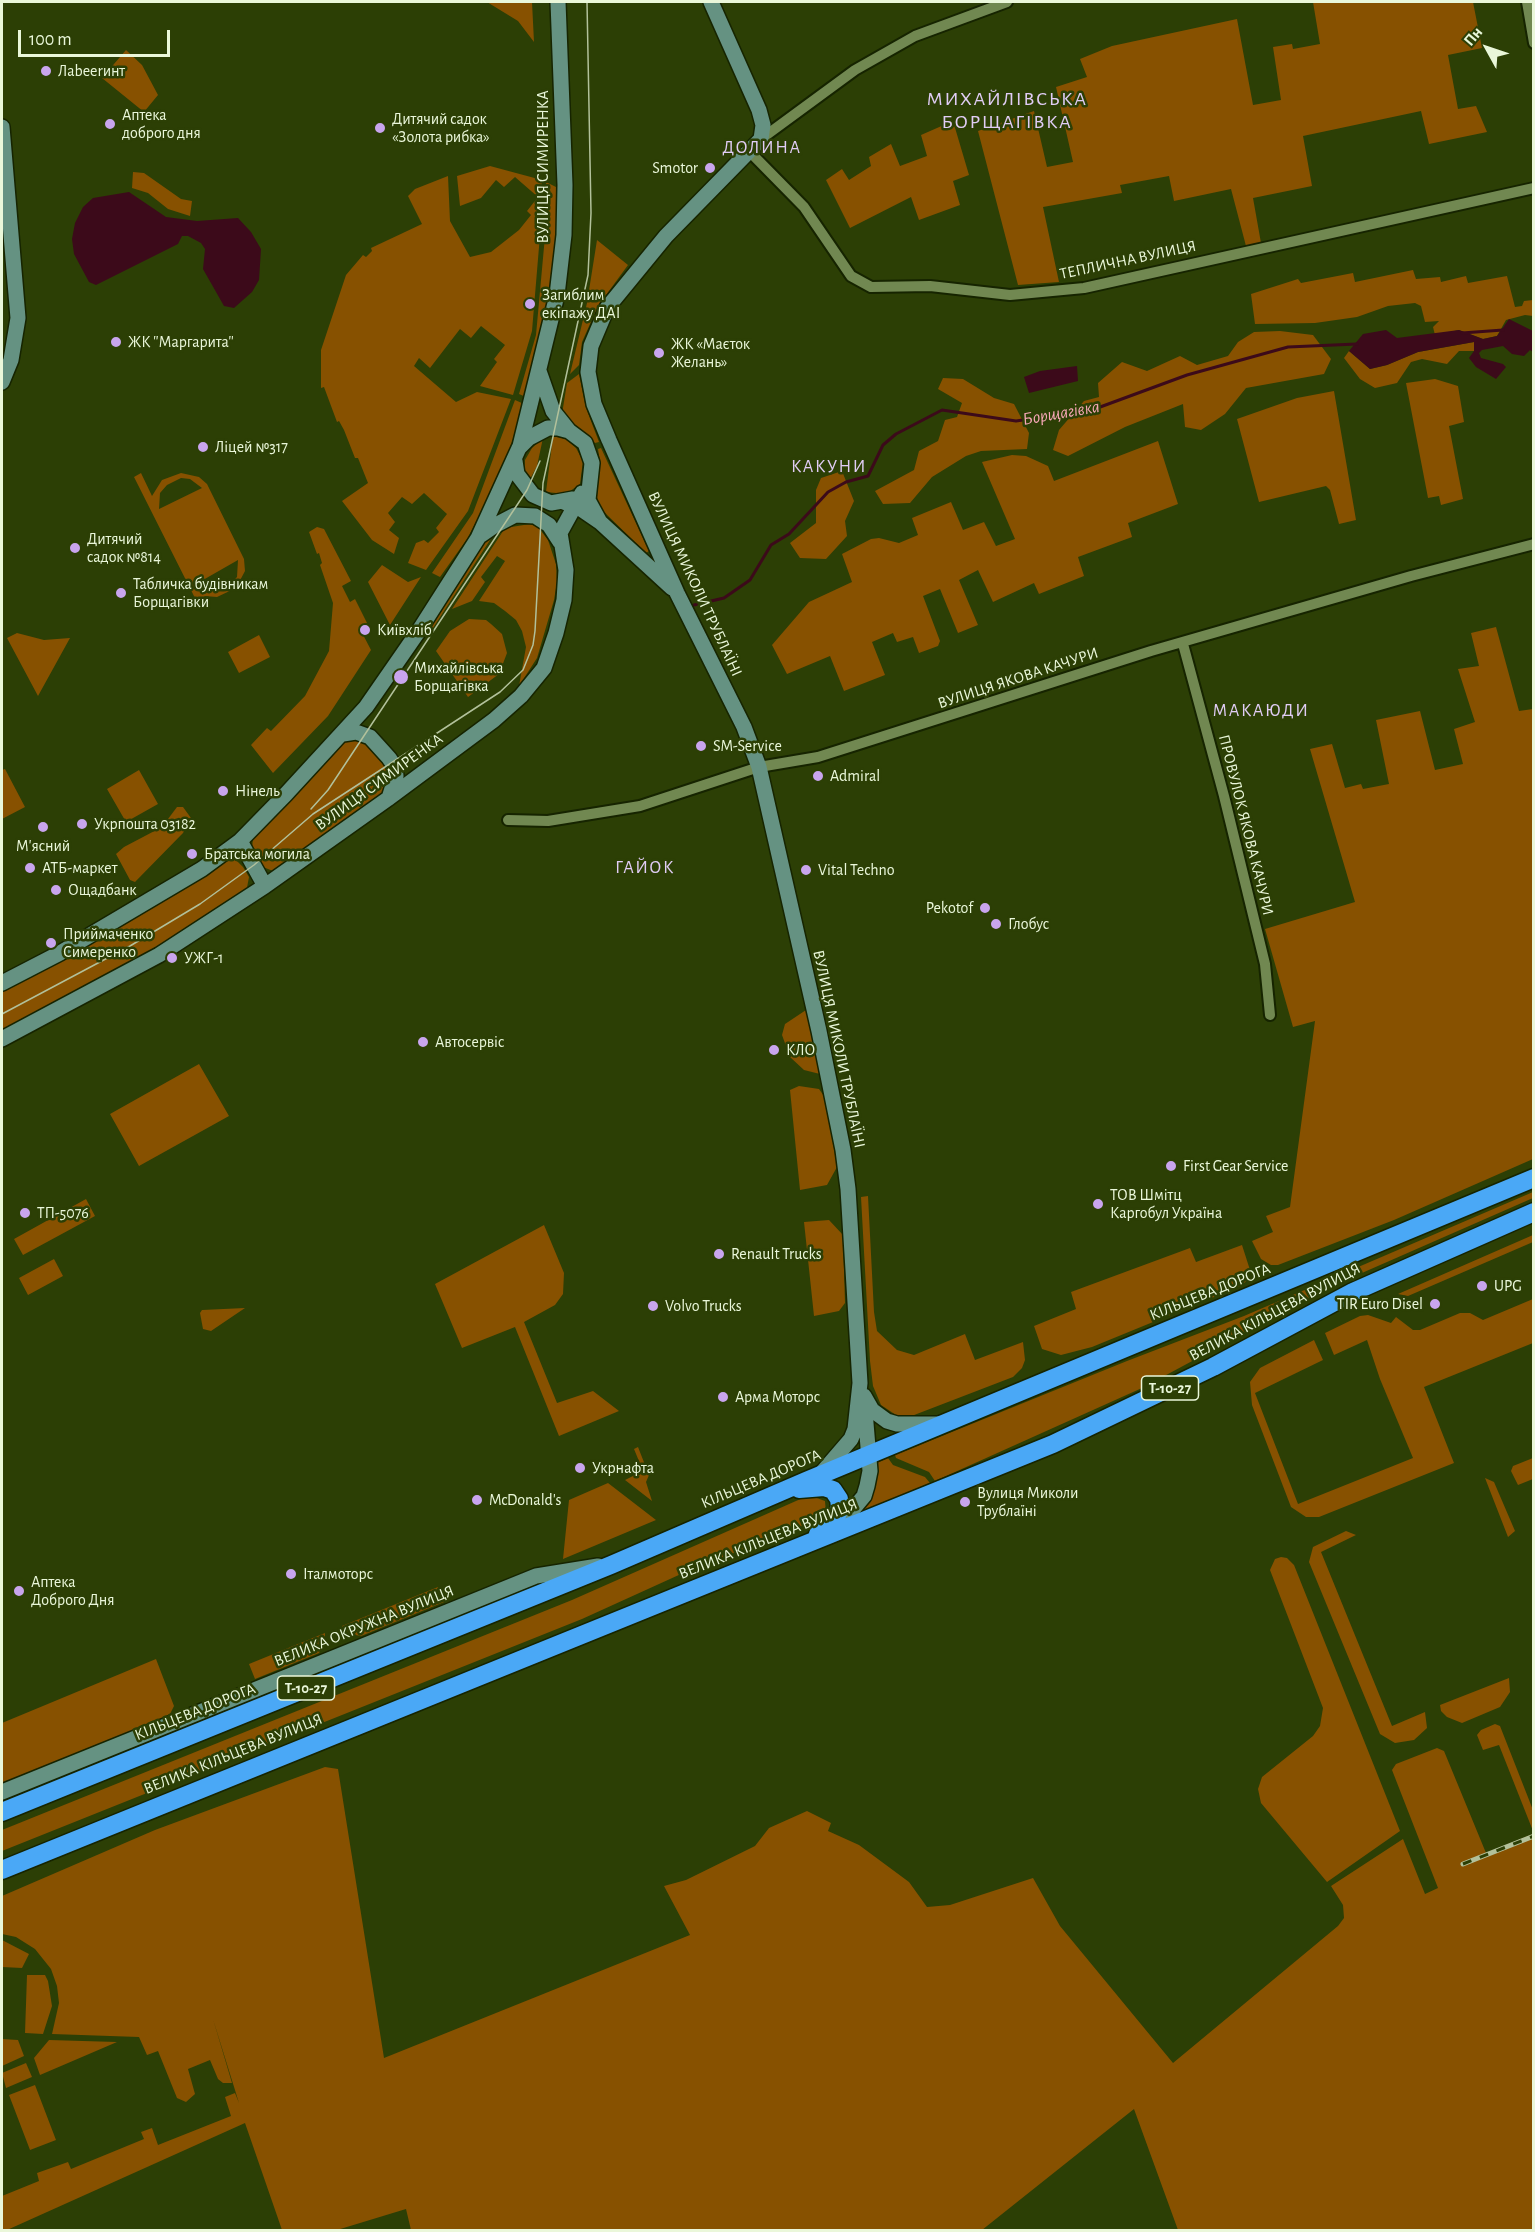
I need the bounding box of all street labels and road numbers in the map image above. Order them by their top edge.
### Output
street label: ВУЛИЦЯ СИМИРЕНКА [533,90,553,244]
street label: ТЕПЛИЧНА ВУЛИЦЯ [1058,236,1198,284]
street label: ВУЛИЦЯ МИКОЛИ ТРУБЛАЇНІ [644,488,746,680]
street label: ВУЛИЦЯ ЯКОВА КАЧУРИ [935,643,1101,713]
street label: ВУЛИЦЯ СИМИРЕНКА [311,729,447,835]
street label: ПРОВУЛОК ЯКОВА КАЧУРИ [1214,732,1278,918]
street label: ВУЛИЦЯ МИКОЛИ ТРУБЛАЇНІ [809,948,869,1150]
street label: КІЛЬЦЕВА ДОРОГА [1147,1259,1273,1325]
street label: ВЕЛИКА КІЛЬЦЕВА ВУЛИЦЯ [1186,1259,1364,1365]
road number: Т-10-27 [1142,1376,1198,1400]
street label: КІЛЬЦЕВА ДОРОГА [698,1445,824,1513]
street label: ВЕЛИКА КІЛЬЦЕВА ВУЛИЦЯ [676,1494,860,1584]
street label: ВЕЛИКА ОКРУЖНА ВУЛИЦЯ [271,1581,457,1671]
road number: Т-10-27 [278,1676,334,1700]
street label: КІЛЬЦЕВА ДОРОГА [132,1679,258,1745]
street label: ВЕЛИКА КІЛЬЦЕВА ВУЛИЦЯ [141,1709,325,1799]

